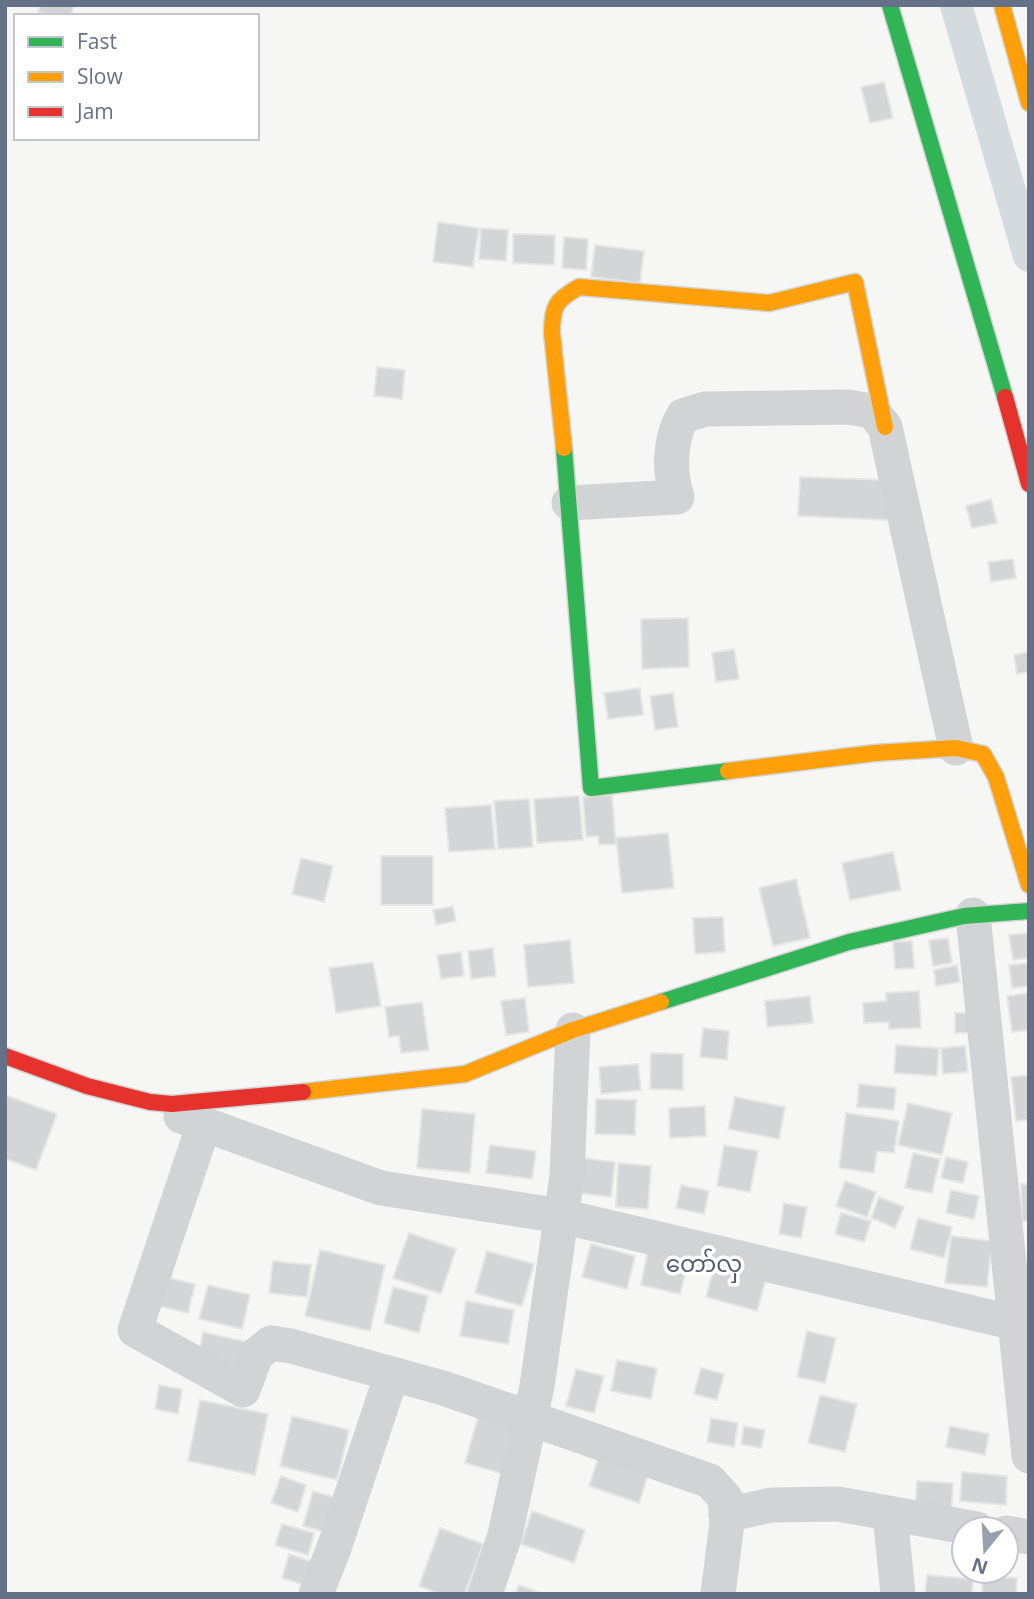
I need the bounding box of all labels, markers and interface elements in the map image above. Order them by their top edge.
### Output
legend [14,14,259,140]
text: Fast [77,27,117,55]
text: Slow [77,62,123,90]
text: Jam [75,97,114,125]
district label: တော်လှ [666,1247,742,1283]
north arrow [950,1515,1020,1585]
text: N [968,1551,991,1581]

